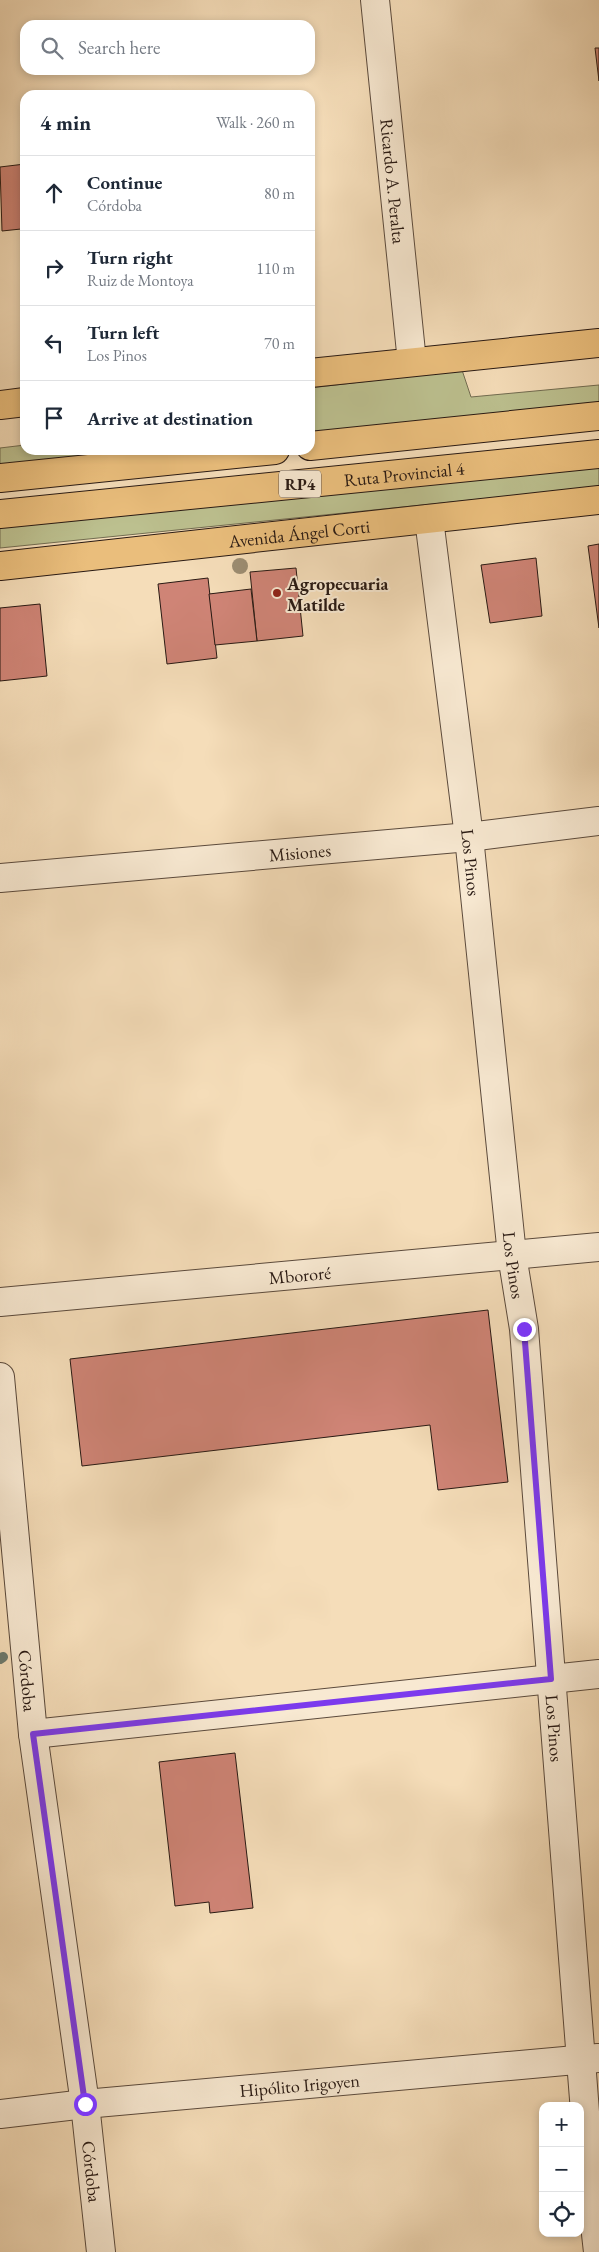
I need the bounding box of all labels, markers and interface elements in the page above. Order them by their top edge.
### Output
search box [20,20,315,75]
icon: search [38,34,66,62]
text: Search here [78,35,160,60]
text: 4 min [40,109,91,136]
text: Walk · 260 m [216,112,295,133]
street label: Ricardo A. Peralta [376,117,411,246]
text: Continue [87,170,162,195]
icon: ahead [40,179,68,207]
text: 80 m [264,183,295,204]
text: Córdoba [87,195,142,216]
text: Turn right [87,245,173,270]
icon: right [40,254,68,282]
text: 110 m [256,258,295,279]
text: Ruiz de Montoya [87,270,194,291]
text: Turn left [87,320,159,345]
icon: left [40,329,68,357]
text: 70 m [264,333,295,354]
text: Los Pinos [87,345,147,366]
icon: arrive [40,404,68,432]
text: Arrive at destination [87,406,253,431]
street label: Ruta Provincial 4 [343,456,466,491]
road number: RP4 [279,470,321,498]
street label: Avenida Ángel Corti [226,514,372,552]
place label: Agropecuaria Matilde [286,572,389,616]
marker: Agropecuaria Matilde [271,587,283,599]
street label: Los Pinos [457,827,487,897]
street label: Misiones [268,838,332,866]
street label: Los Pinos [498,1230,530,1300]
street label: Mbororé [268,1260,332,1289]
route end [513,1318,536,1341]
street label: Córdoba [14,1649,42,1713]
street label: Los Pinos [541,1694,569,1763]
street label: Hipólito Irigoyen [238,2068,361,2102]
route start [74,2093,97,2116]
map controls [539,2102,584,2237]
button: + [539,2102,584,2147]
street label: Córdoba [78,2139,107,2204]
button: − [539,2147,584,2192]
button: locate [539,2192,584,2237]

